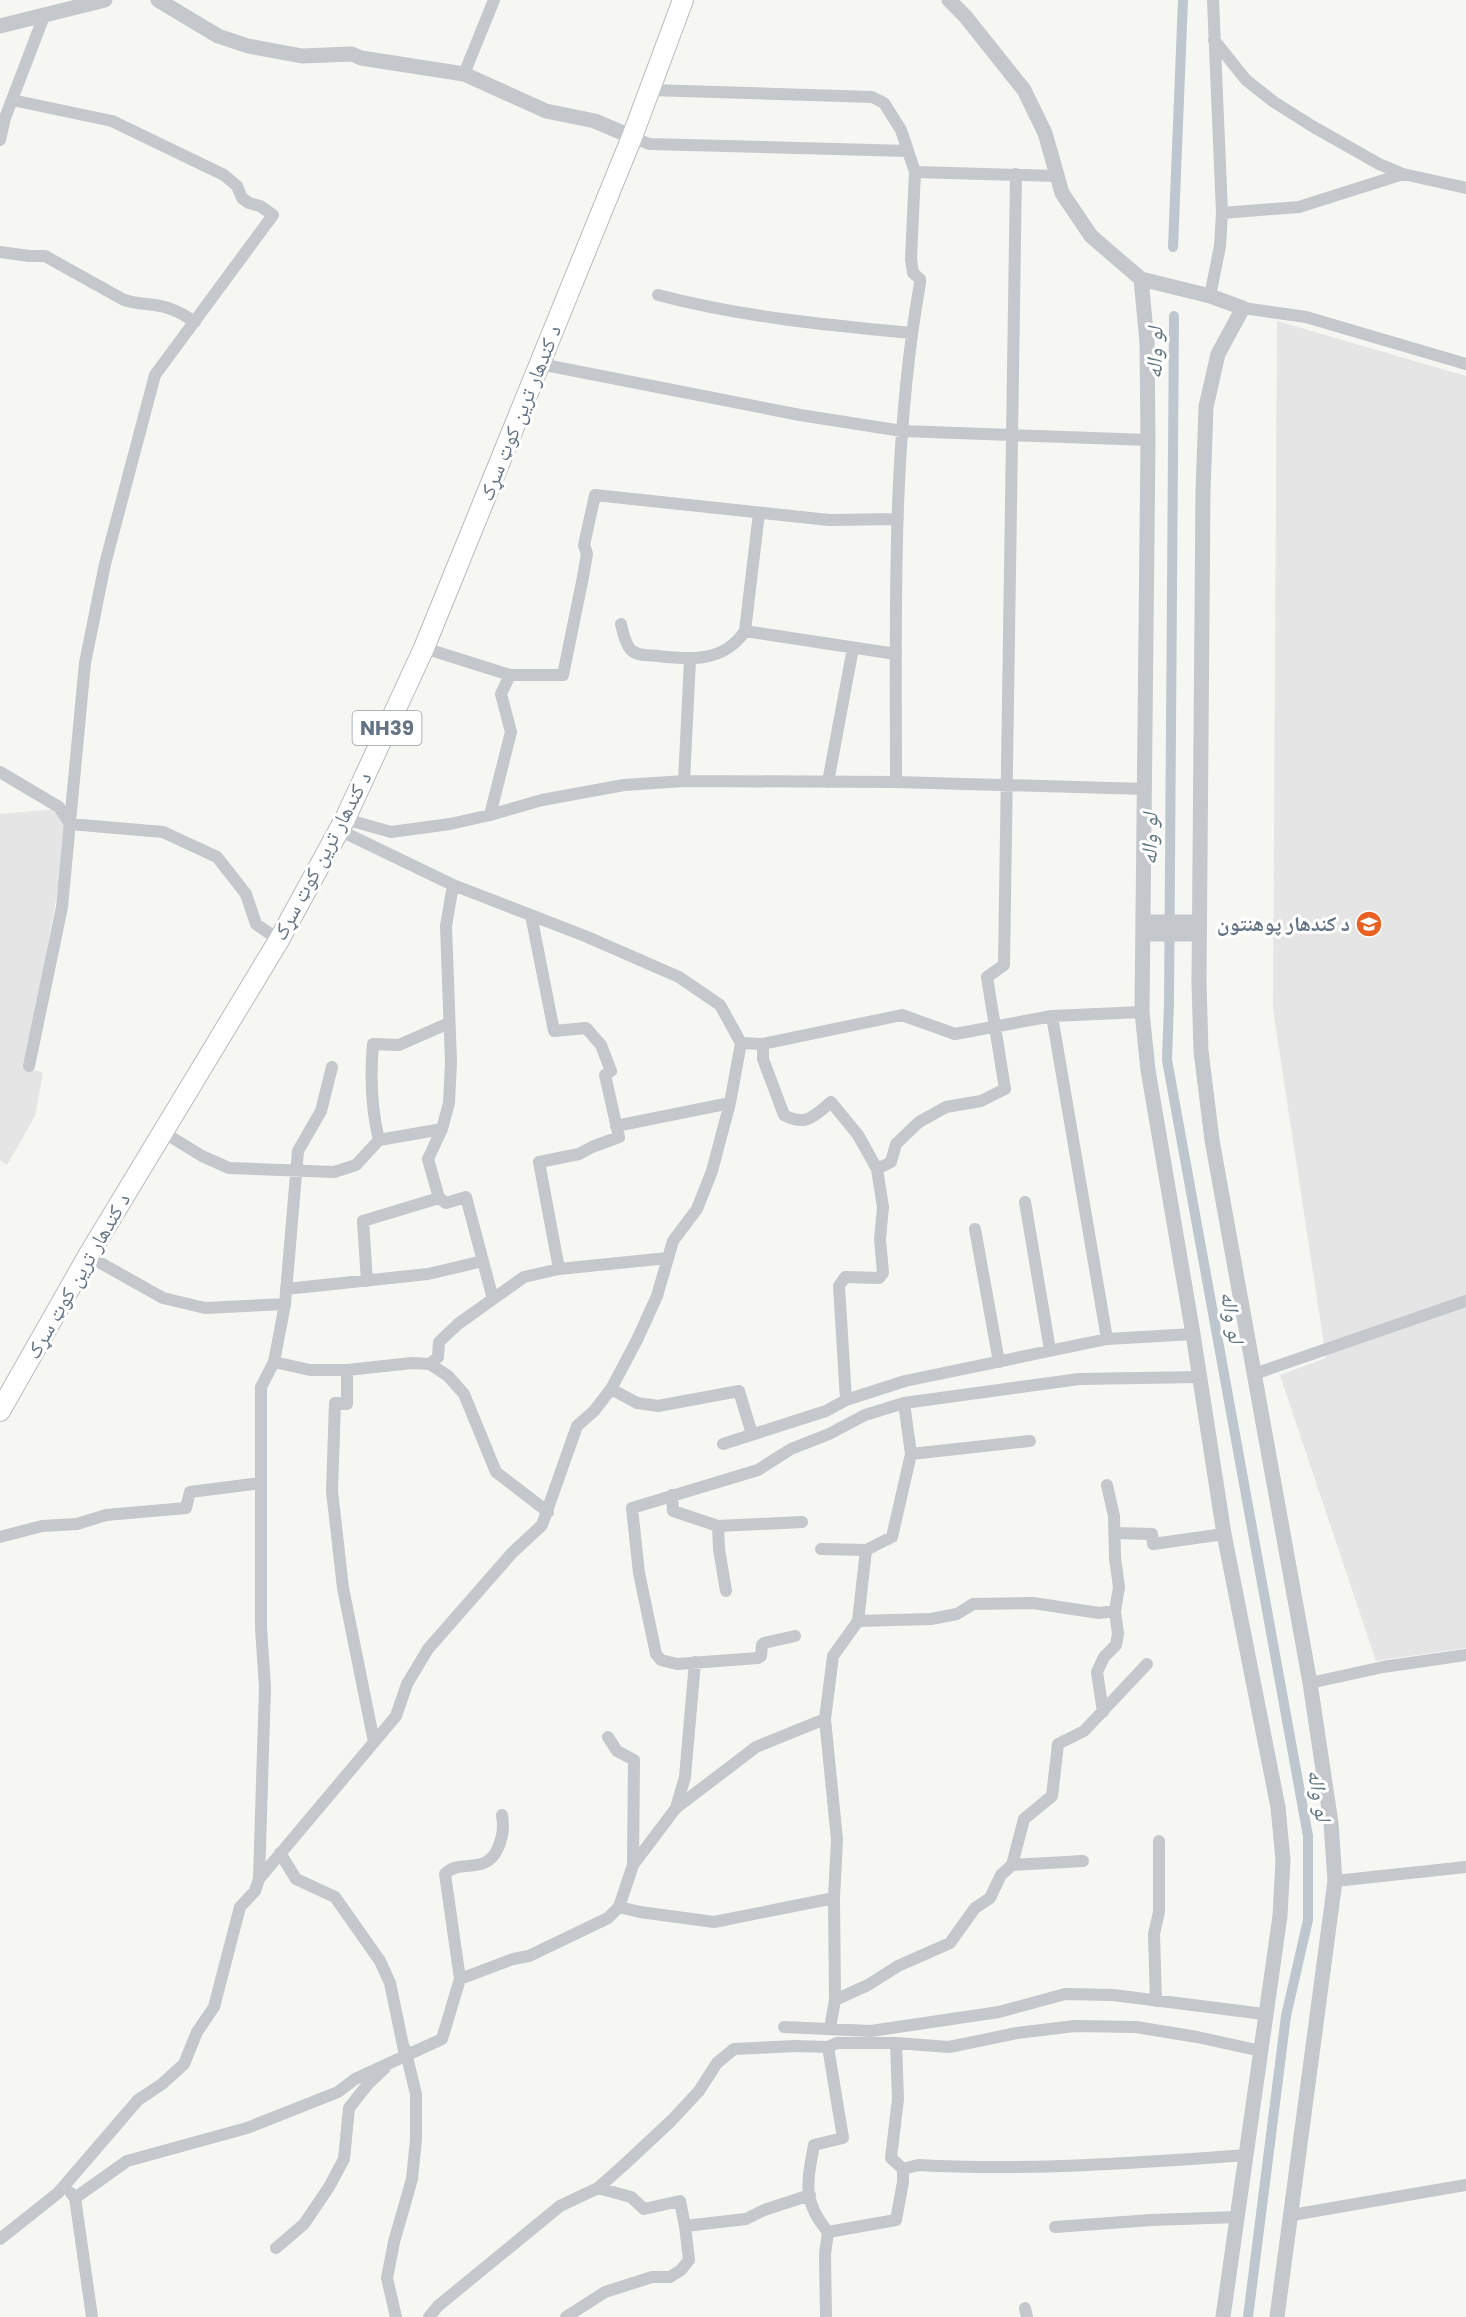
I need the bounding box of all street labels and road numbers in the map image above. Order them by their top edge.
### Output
street label: د کندهار ترين کوټ سړک [471,321,568,505]
road number: NH39 [352,711,422,745]
street label: د کندهار ترين کوټ سړک [265,766,378,945]
street label: د کندهار ترين کوټ سړک [18,1187,137,1364]

